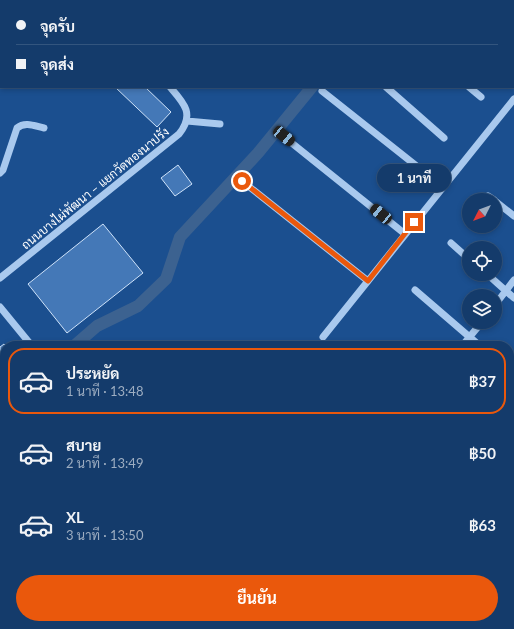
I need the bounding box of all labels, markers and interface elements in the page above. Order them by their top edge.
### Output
text: จุดรับ [40,17,75,35]
text: จุดส่ง [40,55,74,73]
street label: ถนนบางไผ่พัฒนา – แยกวัดทองนาปรัง [18,124,172,252]
car [271,124,297,148]
callout: 1 นาที [377,164,451,192]
text: 1 นาที [397,170,431,186]
route start [233,172,251,190]
north arrow [462,193,502,233]
map controls [462,193,502,329]
car [368,202,394,226]
route end [405,213,423,231]
button: locate [462,241,502,281]
button: layers [462,289,502,329]
icon: car [18,363,54,399]
text: ประหยัด [66,364,119,382]
text: ฿37 [468,372,496,390]
text: 1 นาที · 13:48 [66,383,143,399]
icon: car [18,435,54,471]
text: สบาย [66,436,101,454]
text: ฿50 [468,444,496,462]
text: 2 นาที · 13:49 [66,455,143,471]
icon: car [18,507,54,543]
text: XL [66,508,84,526]
text: ฿63 [468,516,496,534]
text: 3 นาที · 13:50 [66,527,143,543]
button: ยืนยัน [16,575,498,621]

